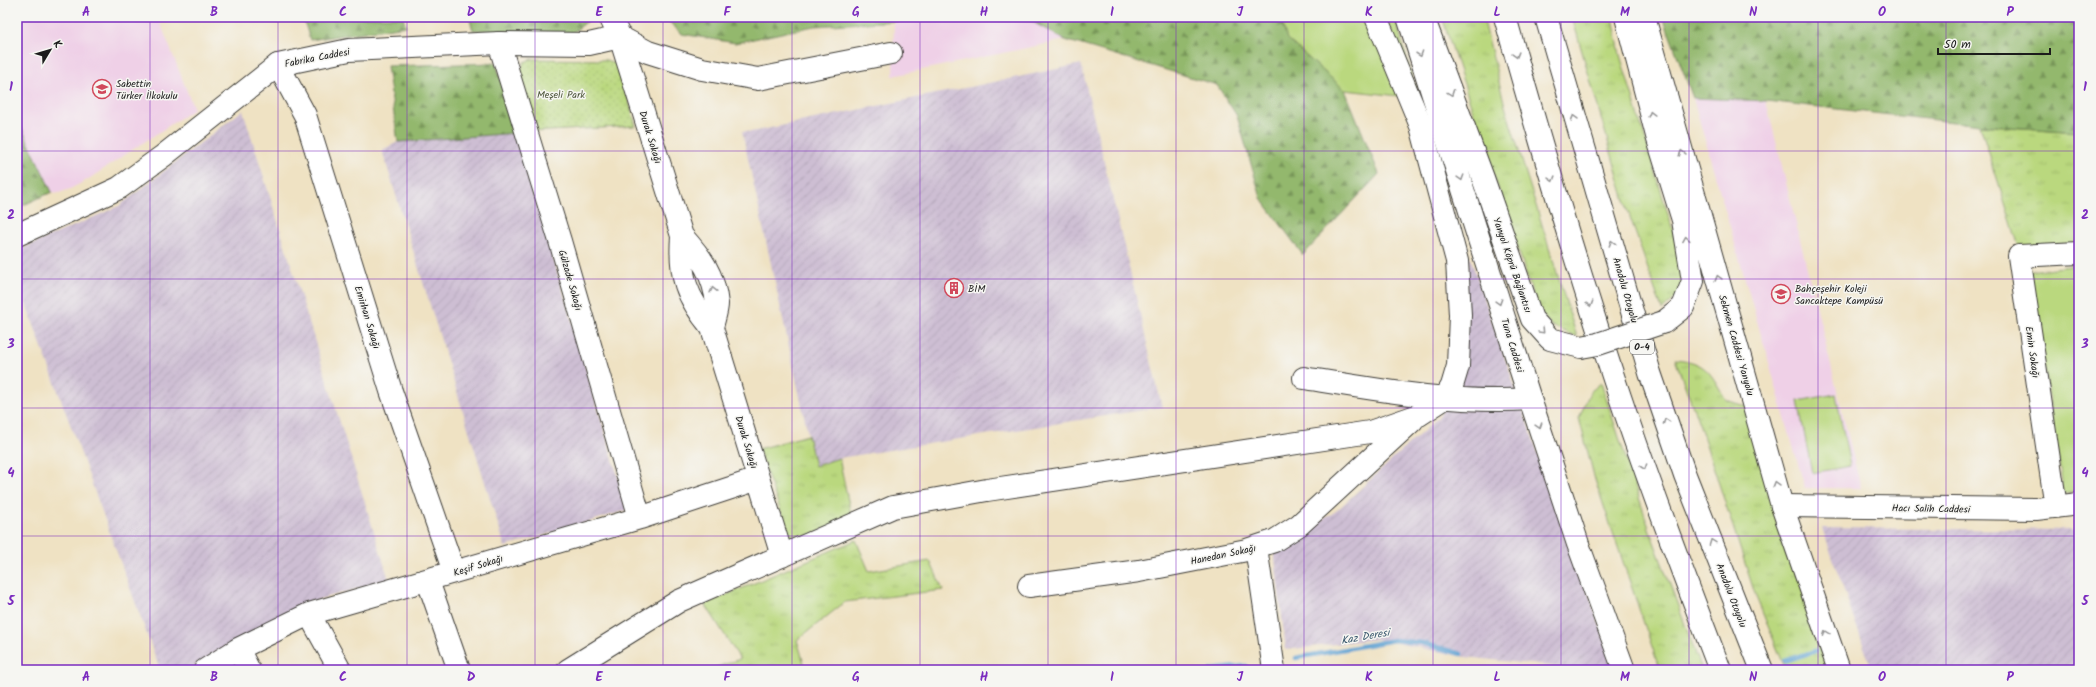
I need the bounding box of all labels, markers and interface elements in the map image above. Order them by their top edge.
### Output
text: A [82,2,90,23]
text: B [210,2,218,23]
text: C [339,2,347,23]
text: D [467,2,476,23]
text: E [595,2,603,23]
text: F [723,2,731,23]
text: G [852,2,860,23]
text: H [980,2,989,23]
text: I [1110,2,1114,23]
text: J [1237,2,1244,23]
text: K [1365,2,1373,23]
text: L [1493,2,1501,23]
text: M [1620,2,1630,23]
text: N [1749,2,1758,23]
text: O [1878,2,1886,23]
text: P [2006,2,2014,23]
north arrow [30,30,70,70]
scale bar [1938,30,2050,56]
text: 50 m [1944,35,1971,54]
text: K [48,36,66,53]
street label: Fabrika Caddesi [283,44,352,72]
one-way arrow [1415,50,1424,57]
one-way arrow [1511,51,1519,58]
place label: Sabettin Türker İlkokulu [116,76,178,104]
text: 1 [9,77,13,98]
text: 1 [2083,77,2087,98]
school or university icon: Sabettin Türker İlkokulu [91,78,113,100]
park label: Meşeli Park [537,87,585,103]
one-way arrow [1447,89,1455,96]
street label: Durak Sokağı [634,109,666,166]
one-way arrow [1647,111,1656,118]
one-way arrow [1570,115,1579,122]
one-way arrow [1678,149,1687,156]
one-way arrow [1456,174,1464,181]
one-way arrow [1547,176,1556,183]
text: 2 [7,205,15,226]
text: 2 [2081,205,2089,226]
street label: Yanyol Köprü Bağlantısı [1488,215,1536,316]
one-way arrow [1683,236,1691,242]
one-way arrow [1608,239,1617,246]
street label: Gülzade Sokağı [554,248,586,313]
street label: Anadolu Otoyolu [1608,255,1642,325]
one-way arrow [1714,274,1723,281]
building icon: BİM [943,277,965,299]
place label: BİM [968,281,985,297]
place label: Bahçeşehir Koleji Sancaktepe Kampüsü [1795,281,1883,309]
school or university icon: Bahçeşehir Koleji Sancaktepe Kampüsü [1770,283,1792,305]
street label: Emirhan Sokağı [350,284,384,351]
one-way arrow [710,287,718,293]
street label: Sekmen Caddesi Yanyolu [1714,293,1758,398]
one-way arrow [1495,298,1503,305]
one-way arrow [1585,300,1594,307]
street label: Tuna Caddesi [1496,316,1528,375]
street label: Emin Sokağı [2020,325,2044,379]
one-way arrow [1537,326,1545,334]
text: 3 [6,334,15,355]
text: 3 [2080,334,2089,355]
road number: O-4 [1630,340,1654,354]
street label: Durak Sokağı [730,414,762,471]
one-way arrow [1663,417,1671,424]
one-way arrow [1534,422,1543,429]
text: 4 [7,463,15,484]
one-way arrow [1640,463,1648,470]
text: 4 [2081,463,2089,484]
one-way arrow [1772,480,1781,487]
street label: Hacı Salih Caddesi [1892,500,1971,518]
one-way arrow [1708,539,1716,546]
street label: Hanedan Sokağı [1189,540,1258,570]
street label: Keşif Sokağı [451,551,506,581]
street label: Anadolu Otoyolu [1711,561,1751,630]
text: 5 [7,591,16,612]
text: 5 [2081,591,2090,612]
water label: Kaz Deresi [1340,623,1393,650]
one-way arrow [1822,630,1830,637]
text: A [82,667,90,687]
text: B [210,667,218,687]
text: C [339,667,347,687]
text: D [467,667,476,687]
text: E [595,667,603,687]
text: F [723,667,731,687]
text: G [852,667,860,687]
text: H [980,667,989,687]
text: I [1110,667,1114,687]
text: J [1237,667,1244,687]
text: K [1365,667,1373,687]
text: L [1493,667,1501,687]
text: M [1620,667,1630,687]
text: N [1749,667,1758,687]
text: O [1878,667,1886,687]
text: P [2006,667,2014,687]

